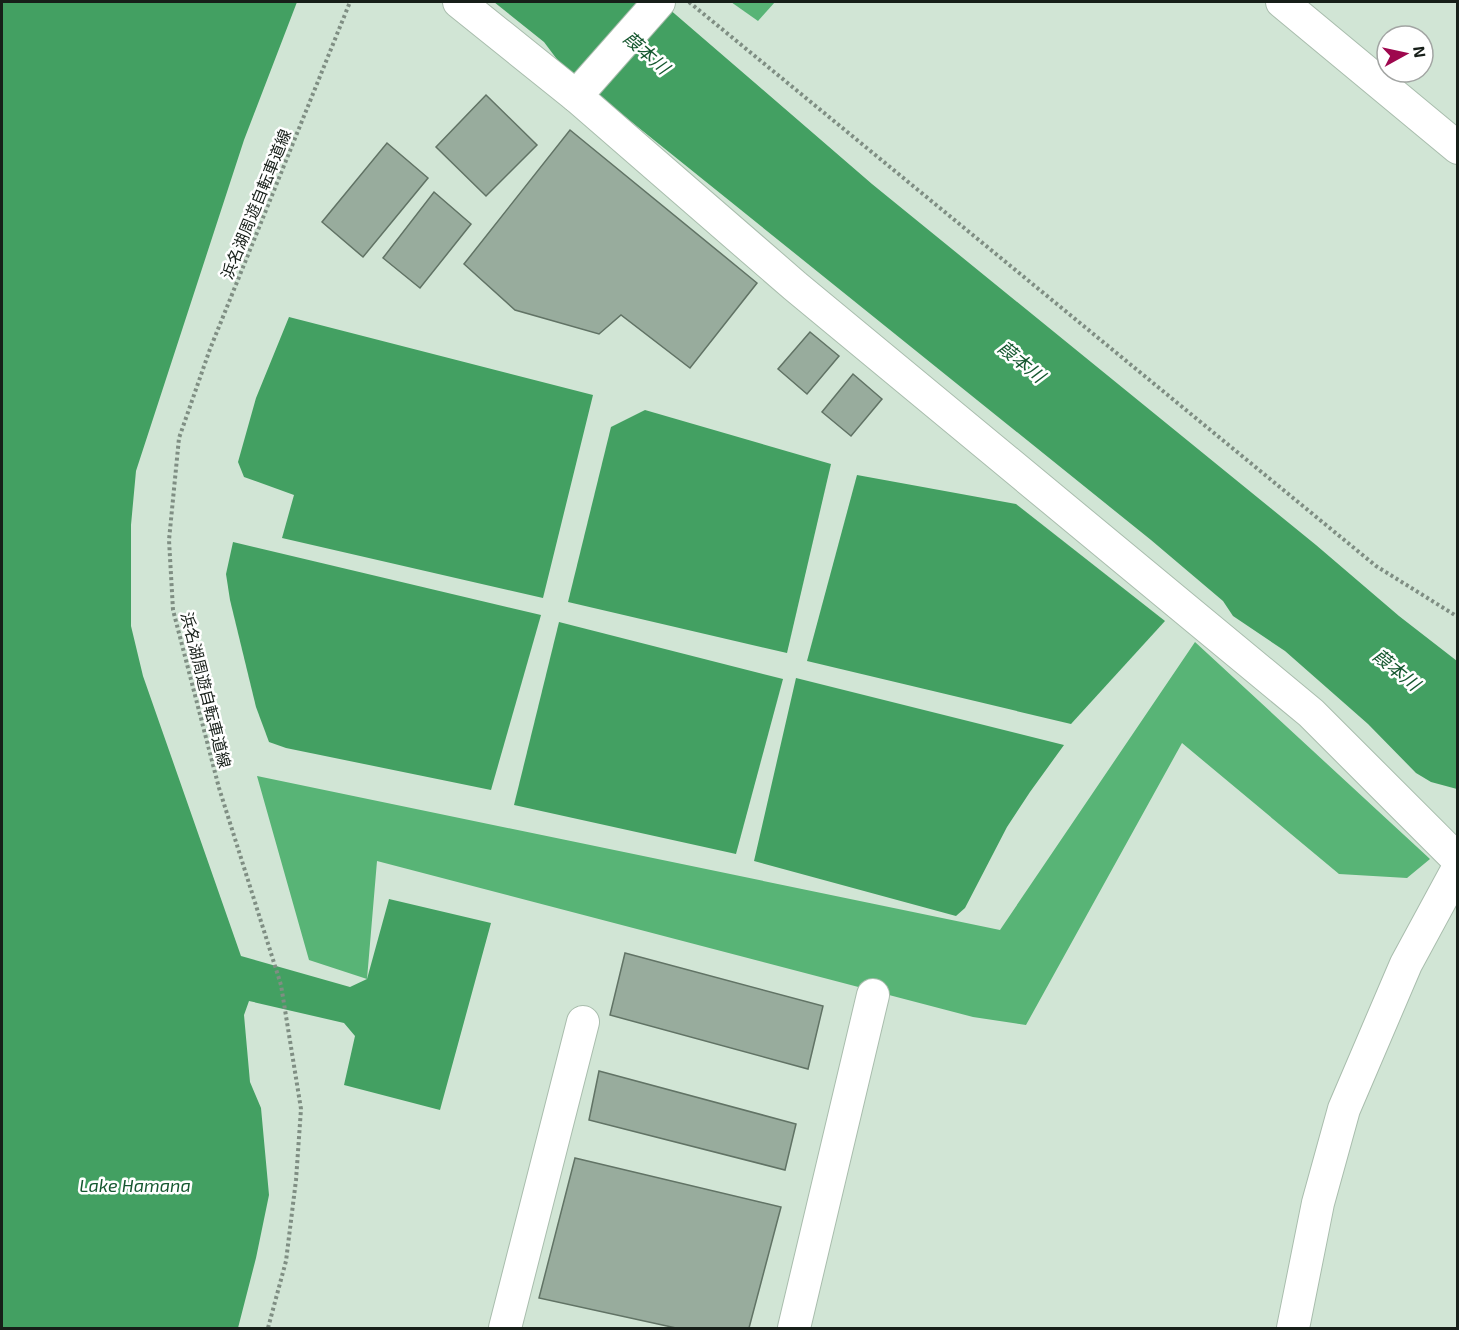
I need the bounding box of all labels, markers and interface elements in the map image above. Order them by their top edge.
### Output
north arrow [1375,24,1435,84]
water label: 葭本川 [619,26,676,80]
text: N [1410,45,1431,59]
street label: 浜名湖周遊自転車道線 [217,126,294,282]
water label: 葭本川 [994,336,1051,388]
street label: 浜名湖周遊自転車道線 [178,610,235,770]
water label: 葭本川 [1369,644,1426,696]
water label: Lake Hamana [79,1174,191,1196]

